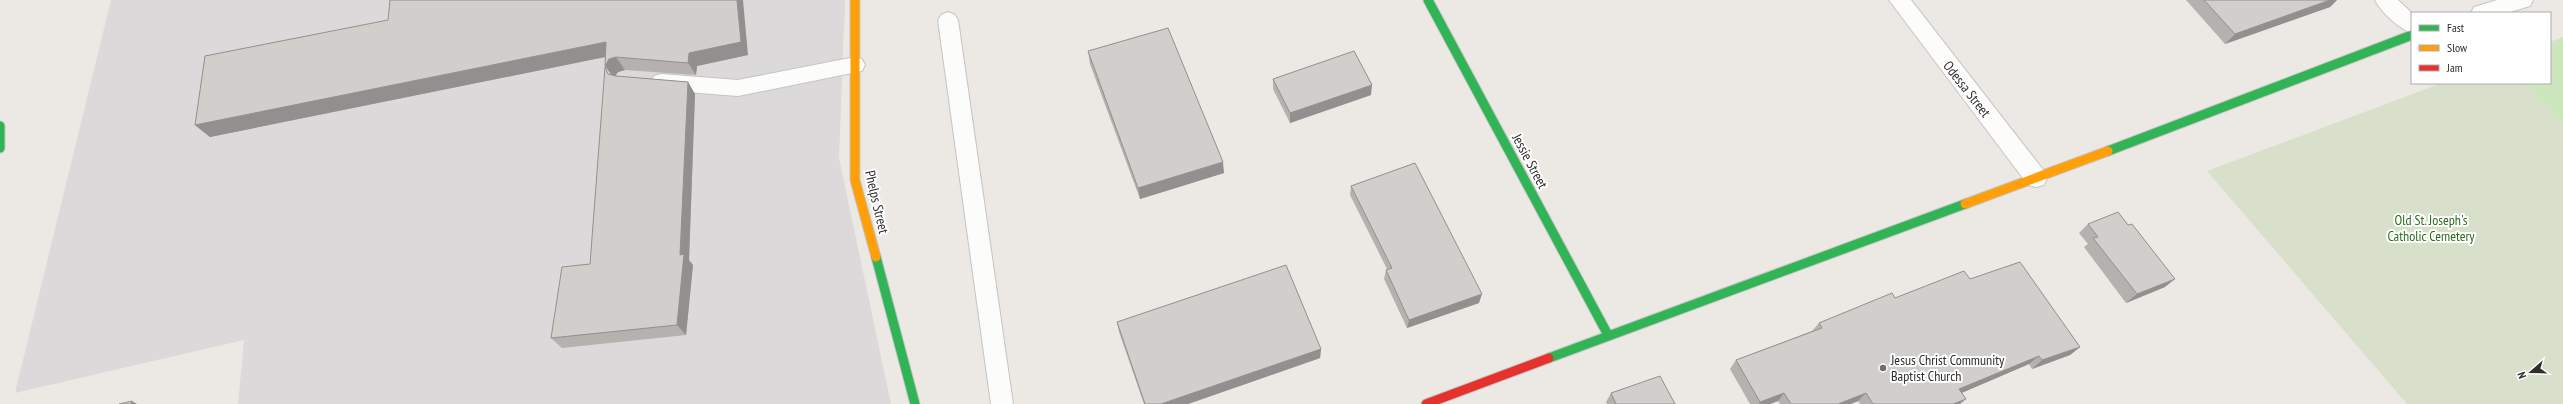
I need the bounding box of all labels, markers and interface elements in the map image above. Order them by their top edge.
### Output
legend [2411,12,2551,84]
text: Fast [2447,20,2465,35]
text: Slow [2447,40,2468,55]
street label: Odessa Street [1939,57,1995,121]
text: Jam [2446,60,2463,75]
street label: Jessie Street [1508,130,1552,192]
street label: Phelps Street [861,169,893,235]
park label: Old St. Joseph's Catholic Cemetery [2387,211,2475,245]
place label: Jesus Christ Community Baptist Church [1890,351,2005,385]
north arrow [2511,352,2551,392]
marker: Jesus Christ Community Baptist Church [1878,363,1888,373]
text: N [2514,370,2529,381]

